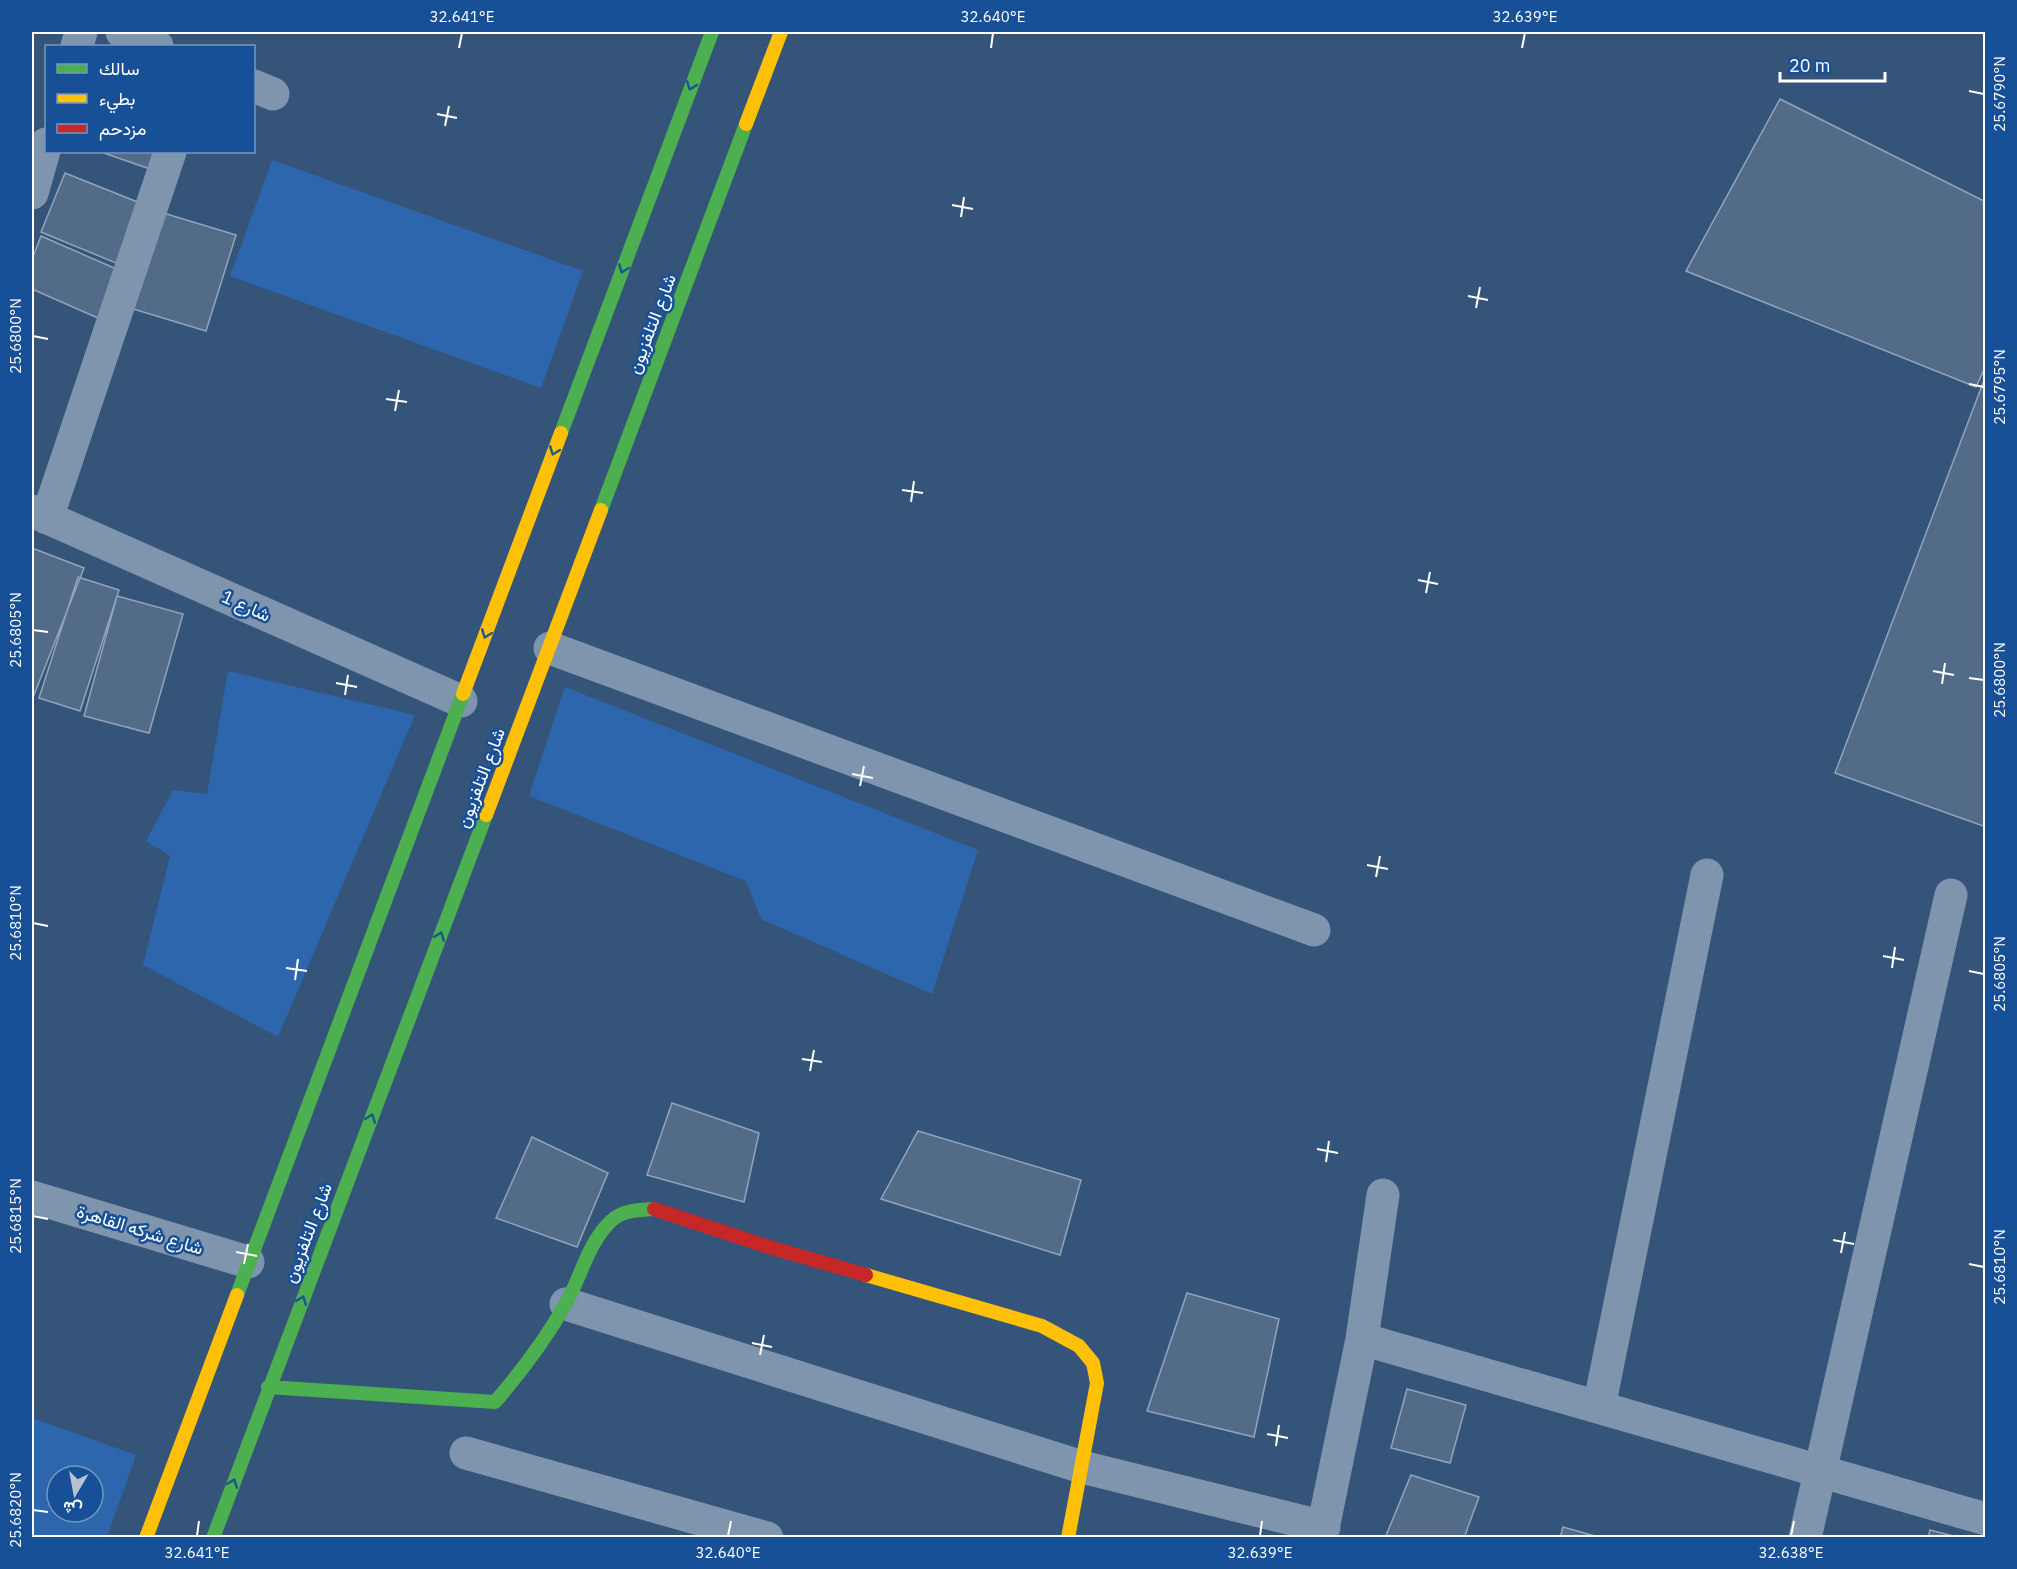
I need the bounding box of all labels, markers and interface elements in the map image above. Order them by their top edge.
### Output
text: 32.641°E [430,7,494,26]
text: 32.640°E [961,7,1025,26]
text: 32.639°E [1493,7,1557,26]
legend [45,45,255,153]
scale bar [1780,45,1885,83]
text: 20 m [1789,54,1831,77]
text: 25.6790°N [1990,56,2009,132]
text: سالك [99,57,139,80]
one-way arrow [686,80,698,91]
text: بطيء [99,87,135,114]
text: مزدحم [99,117,146,141]
one-way arrow [617,263,630,274]
street label: شارع التلفزيون [622,271,682,377]
text: 25.6800°N [6,298,25,374]
text: 25.6795°N [1990,349,2009,425]
one-way arrow [549,446,562,456]
street label: شارع 1 [218,585,274,627]
text: 25.6805°N [6,592,25,668]
one-way arrow [480,628,493,639]
text: 25.6800°N [1990,642,2009,718]
street label: شارع التلفزيون [451,725,511,831]
text: 25.6810°N [6,885,25,961]
one-way arrow [433,931,446,941]
text: 25.6805°N [1990,936,2009,1012]
one-way arrow [364,1113,376,1124]
text: 25.6815°N [6,1178,25,1254]
street label: شارع التلفزيون [278,1180,338,1286]
street label: شارع شركه القاهرة [74,1199,206,1261]
text: 25.6810°N [1990,1229,2009,1305]
one-way arrow [294,1295,307,1306]
north arrow [45,1464,105,1524]
text: 25.6820°N [6,1472,25,1548]
one-way arrow [226,1478,239,1488]
text: ش [61,1497,84,1520]
text: 32.641°E [165,1543,229,1562]
text: 32.640°E [696,1543,760,1562]
text: 32.639°E [1228,1543,1292,1562]
text: 32.638°E [1759,1543,1823,1562]

